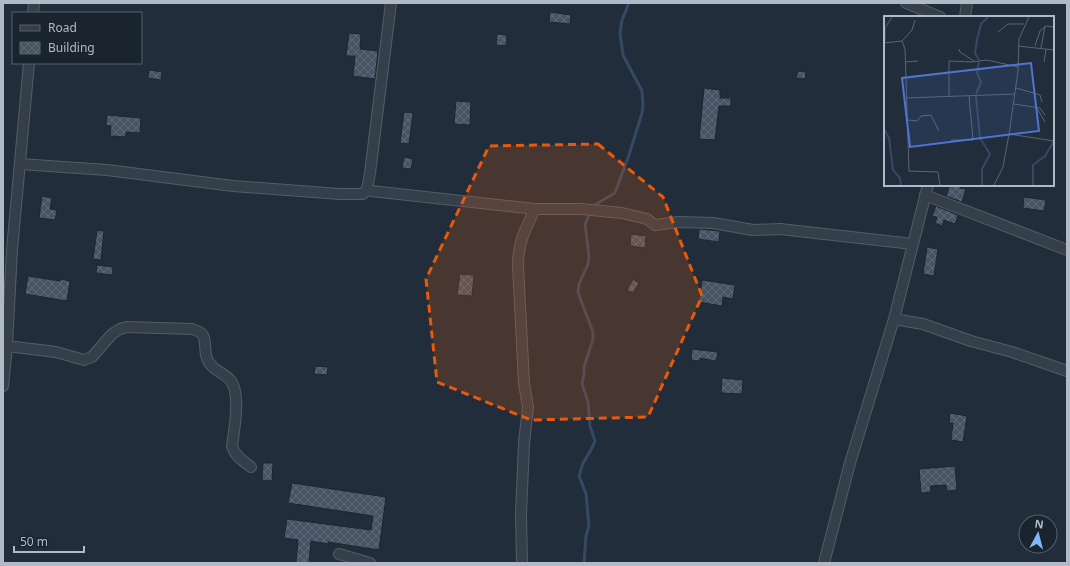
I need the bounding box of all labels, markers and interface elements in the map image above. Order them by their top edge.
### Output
legend [12,12,142,64]
inset map [884,16,1054,186]
text: Road [48,19,77,36]
text: Building [48,39,95,56]
north arrow [1018,514,1058,554]
text: N [1034,516,1045,532]
scale bar [14,528,84,554]
text: 50 m [20,533,48,550]

